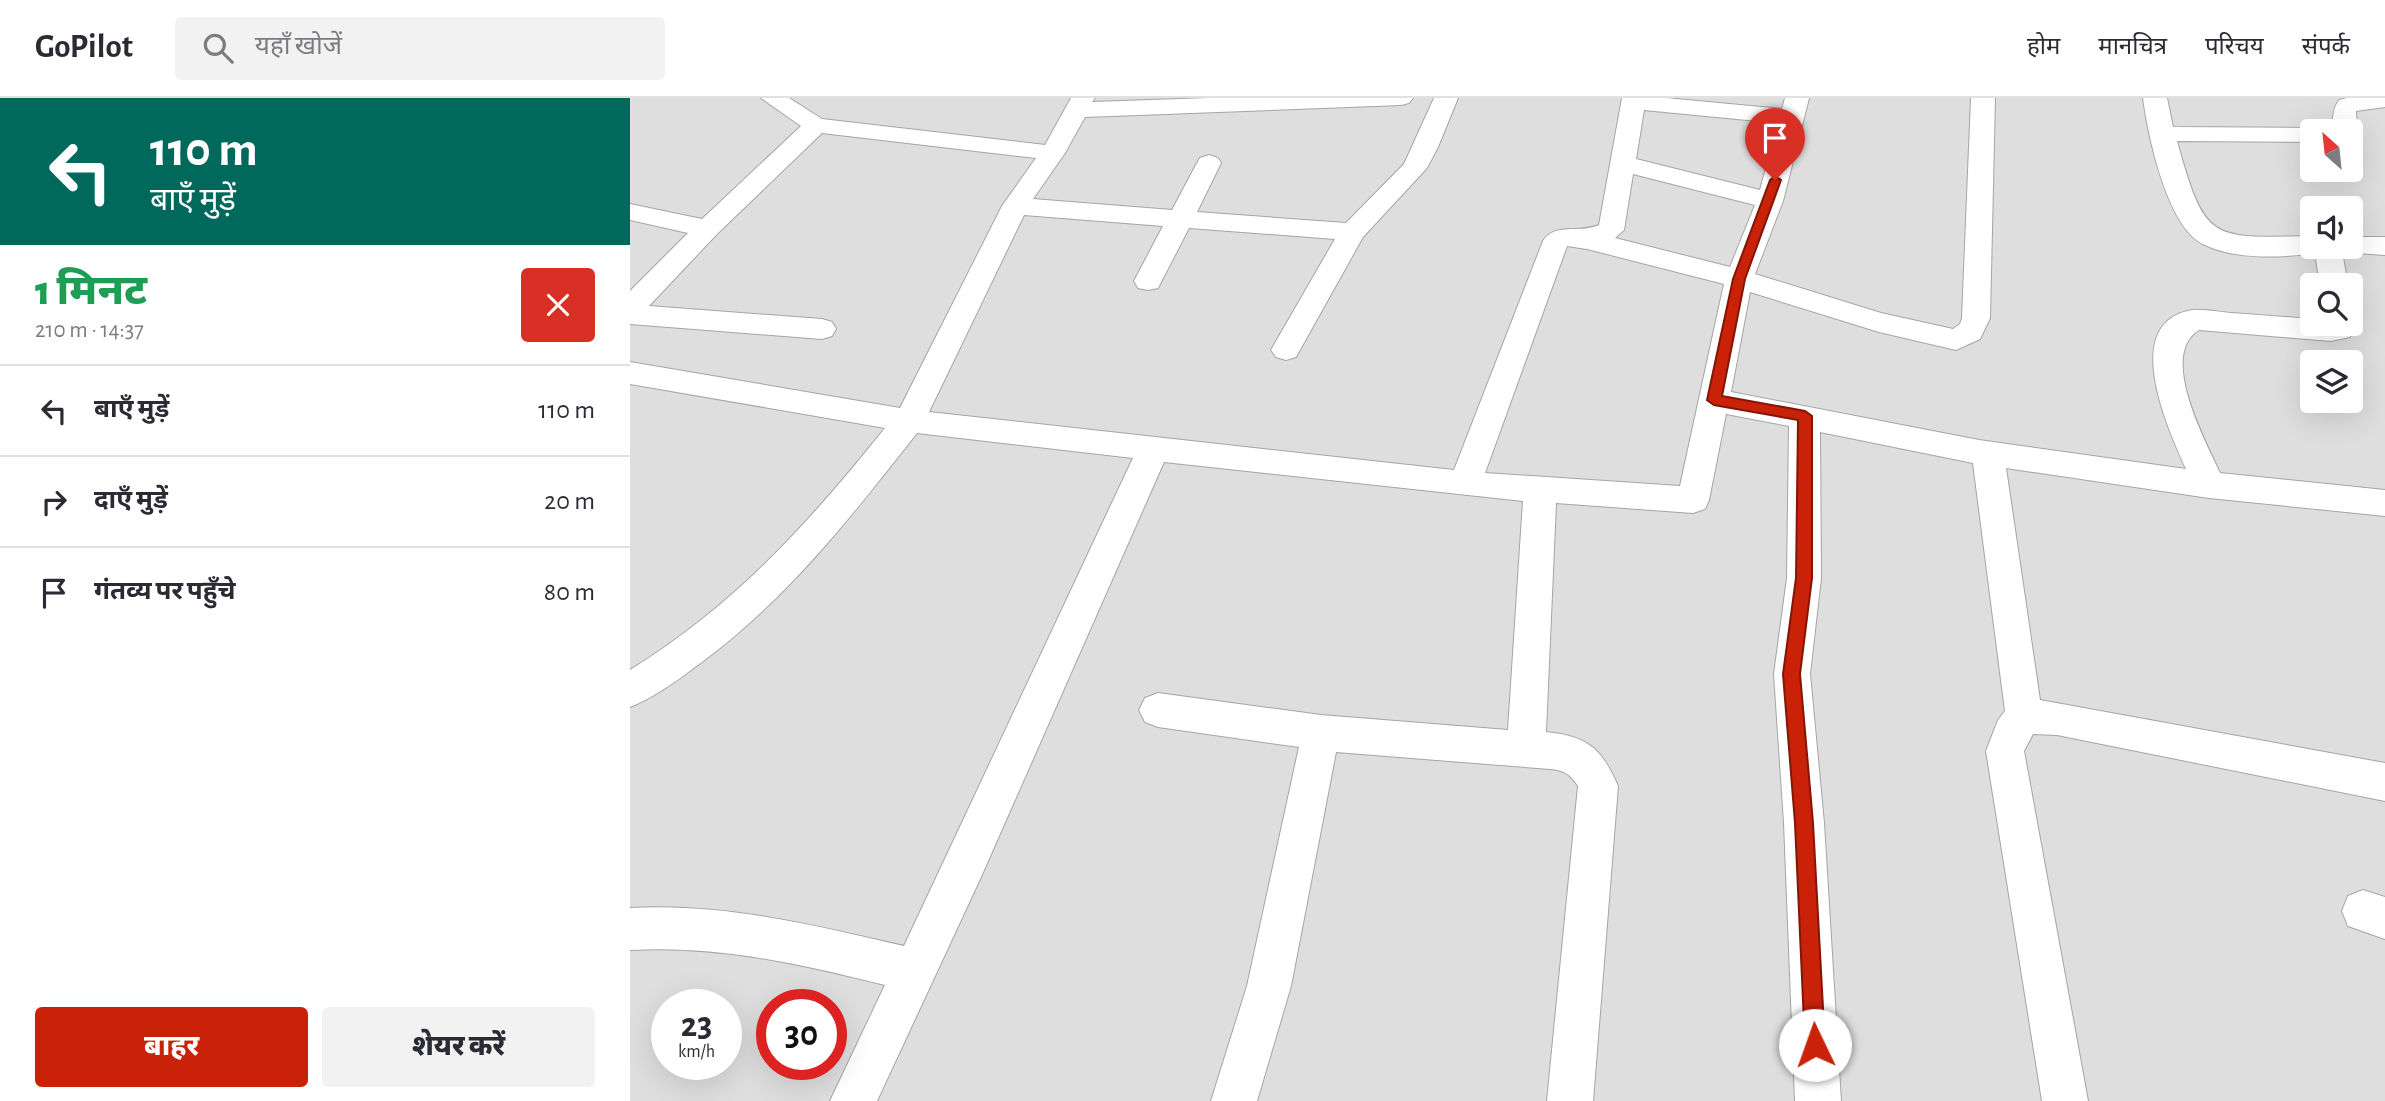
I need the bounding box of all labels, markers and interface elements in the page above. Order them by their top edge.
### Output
search box [175,17,665,80]
icon: search [199,29,237,67]
text: GoPilot [35,31,133,64]
text: यहाँ खोजें [255,33,342,59]
text: होम [2027,35,2060,59]
text: मानचित्र [2098,35,2167,59]
text: परिचय [2205,35,2264,59]
text: संपर्क [2302,35,2350,59]
pin [1745,108,1805,180]
icon: arrive [1756,119,1794,157]
north arrow [2300,119,2362,182]
map controls [2300,119,2363,413]
icon: left [35,126,126,217]
text: 110 m [150,126,258,175]
text: बाएँ मुड़ें [150,184,236,216]
button: sound [2300,196,2363,259]
button: close [521,268,595,342]
text: 1 मिनट [35,270,147,312]
button: search [2300,273,2363,336]
text: 210 m · 14:37 [35,319,144,342]
button: layers [2300,350,2363,413]
icon: left [35,392,73,430]
text: बाएँ मुड़ें [94,396,169,422]
text: 110 m [538,397,595,423]
icon: right [35,483,73,521]
text: दाएँ मुड़ें [94,487,168,513]
text: 20 m [544,488,595,514]
icon: arrive [35,574,73,612]
text: गंतव्य पर पहुँचे [94,578,236,604]
text: 80 m [544,579,595,605]
speed limit sign: 30 [756,989,847,1080]
button: बाहर [35,1007,308,1087]
button: शेयर करें [322,1007,595,1087]
text: 23 [681,1008,712,1043]
position arrow [1778,1008,1852,1082]
text: km/h [678,1043,715,1061]

